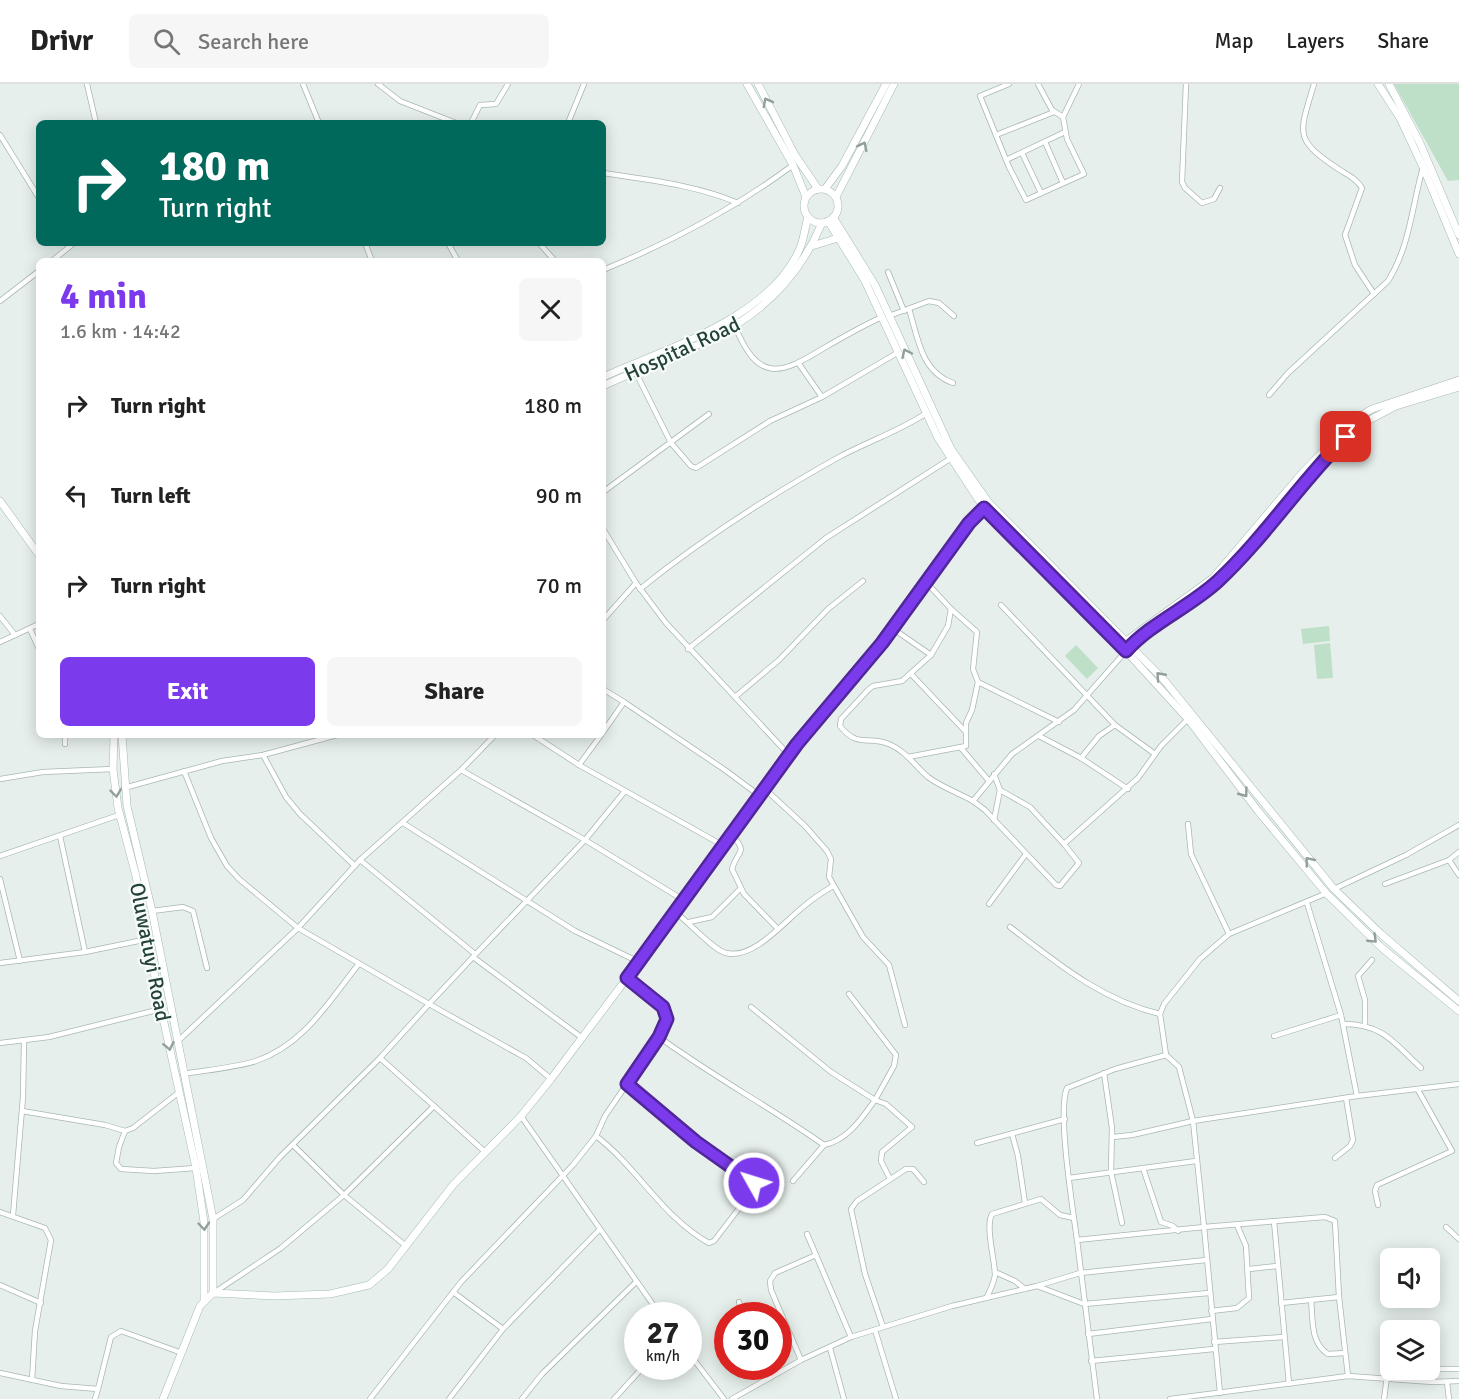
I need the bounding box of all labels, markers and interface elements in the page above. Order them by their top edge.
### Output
search box [129,14,549,68]
text: Drivr [30,24,93,58]
icon: search [150,25,183,58]
text: Search here [198,28,309,55]
text: Map [1215,28,1253,54]
text: Layers [1286,28,1344,54]
text: Share [1377,28,1429,54]
one-way arrow [763,98,774,108]
text: 180 m [159,141,270,192]
one-way arrow [856,141,867,152]
icon: right [60,144,138,222]
text: Turn right [159,192,272,225]
text: 4 min [60,274,147,319]
button: close [519,278,582,341]
street label: Hospital Road [620,311,744,387]
text: 1.6 km · 14:42 [60,319,181,344]
one-way arrow [901,348,913,359]
icon: right [60,389,93,422]
text: Turn right [111,392,206,419]
text: 180 m [524,392,582,419]
pin [1320,411,1371,462]
icon: arrive [1329,420,1362,453]
icon: left [60,479,93,512]
text: Turn left [111,482,191,509]
text: 90 m [536,482,582,509]
icon: right [60,569,93,602]
text: Turn right [111,572,206,599]
text: 70 m [536,572,582,599]
button: Exit [60,657,315,726]
button: Share [327,657,582,726]
one-way arrow [1156,672,1167,683]
one-way arrow [1237,786,1248,797]
one-way arrow [109,789,122,798]
one-way arrow [1305,857,1316,868]
street label: Oluwatuyi Road [124,880,176,1024]
one-way arrow [1365,931,1376,942]
one-way arrow [162,1040,175,1050]
position arrow [722,1151,786,1215]
one-way arrow [197,1221,210,1230]
map controls [1380,1248,1440,1380]
button: sound [1380,1248,1440,1308]
speed limit sign: 30 [714,1302,792,1380]
text: 27 [647,1315,679,1352]
button: layers [1380,1320,1440,1380]
text: km/h [646,1347,680,1365]

